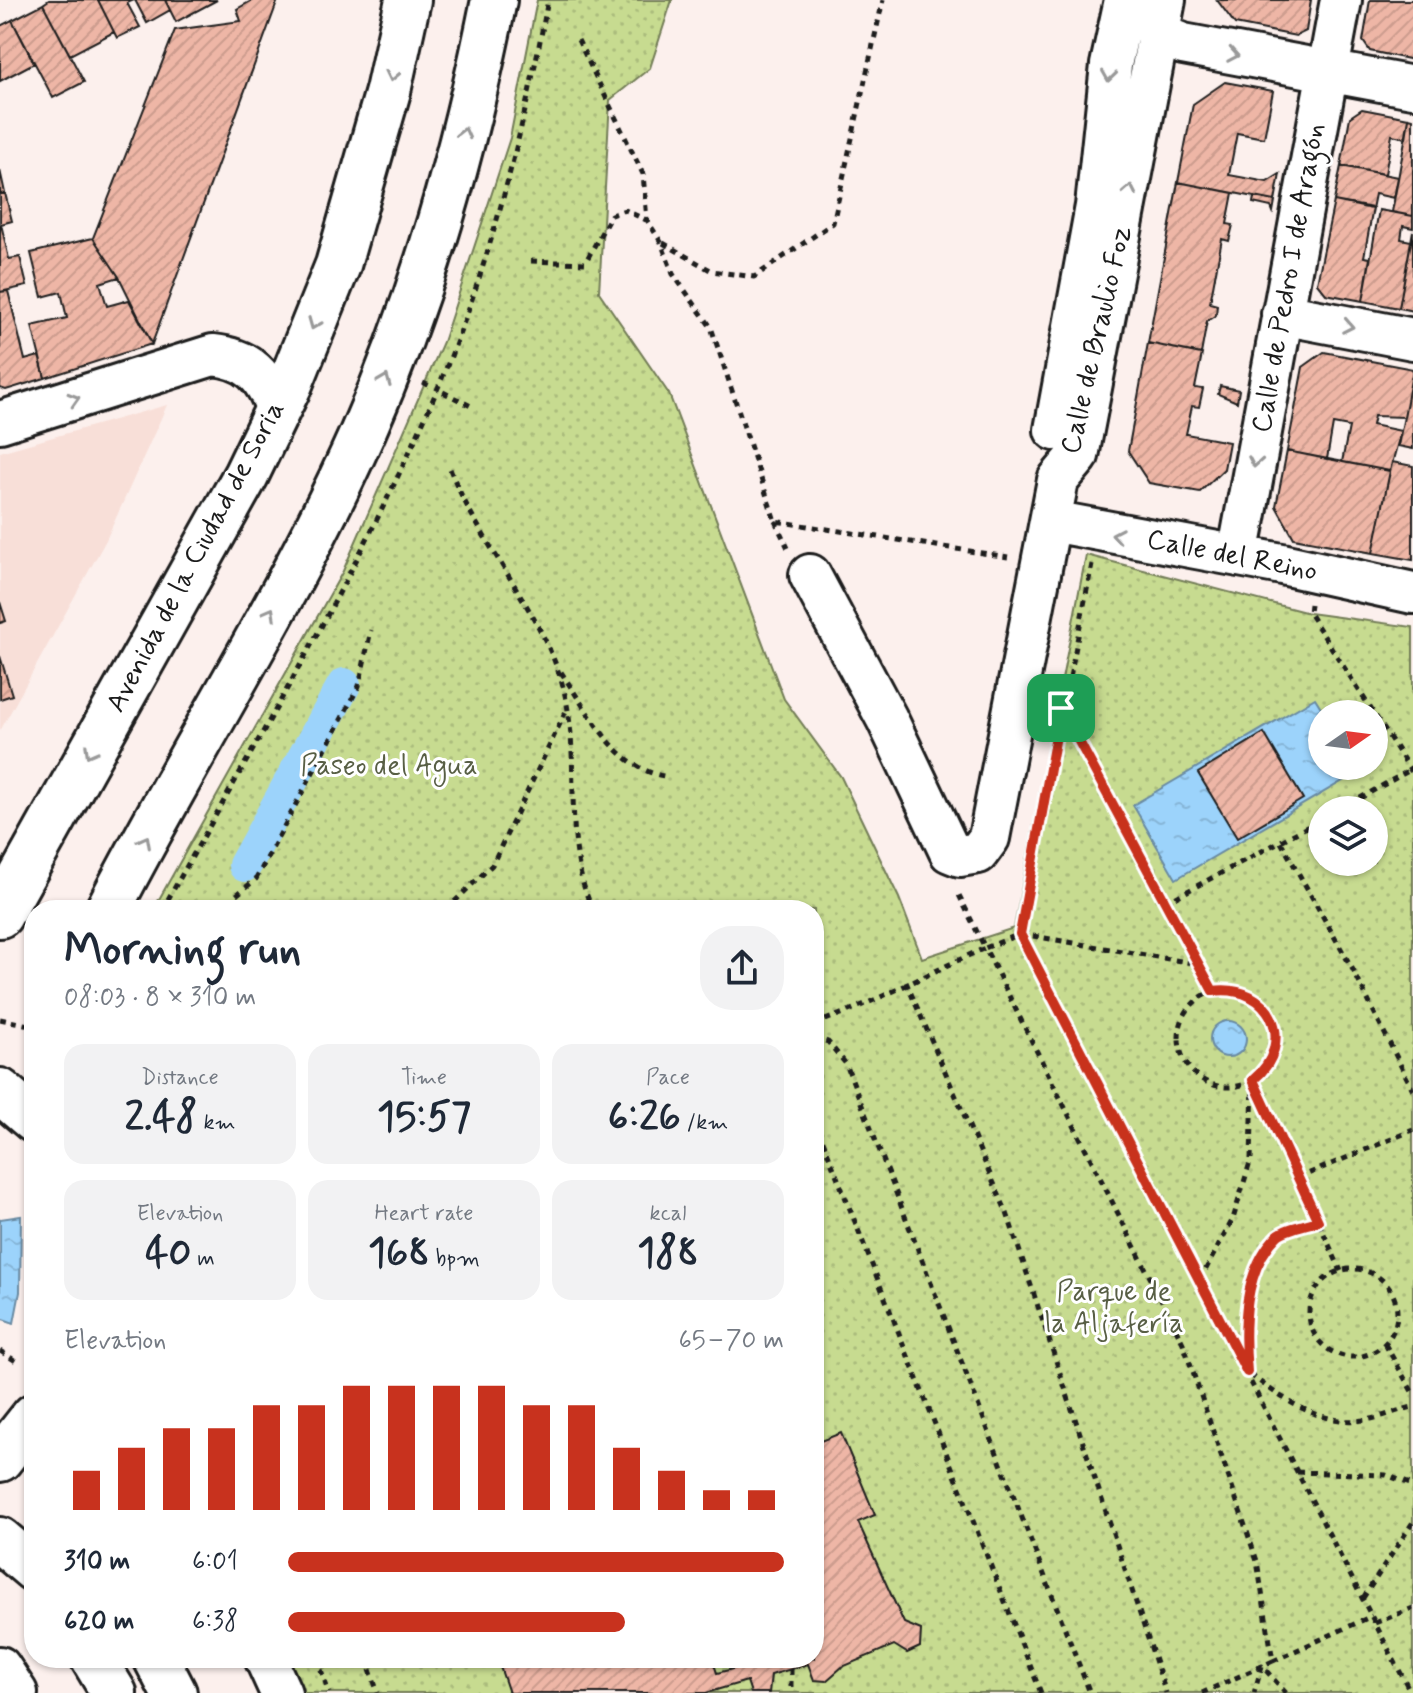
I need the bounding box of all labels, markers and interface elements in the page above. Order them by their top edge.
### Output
one-way arrow [1226,46,1240,63]
one-way arrow [384,70,401,83]
one-way arrow [1101,70,1118,83]
street label: Calle de Pedro I de Aragón [1244,120,1337,436]
one-way arrow [455,127,472,141]
one-way arrow [1121,183,1138,196]
street label: Calle de Braulio Foz [1053,222,1141,458]
one-way arrow [307,316,324,330]
one-way arrow [1340,317,1354,334]
one-way arrow [375,374,392,388]
one-way arrow [67,392,81,408]
street label: Avenida de la Ciudad de Soria [98,395,294,719]
one-way arrow [1247,455,1264,469]
street label: Calle del Reino [1144,521,1320,591]
one-way arrow [1110,527,1123,544]
one-way arrow [260,607,276,622]
pin [1027,674,1095,742]
icon: arrive [1039,686,1083,730]
north arrow [1308,700,1388,780]
map controls [1308,700,1388,876]
one-way arrow [84,744,100,758]
park label: Paseo del Agua [300,748,478,787]
button: layers [1308,796,1388,876]
one-way arrow [135,835,150,850]
text: Morning run [64,922,301,980]
button: share [700,926,784,1010]
text: 08:03 · 8 × 310 m [64,981,256,1015]
text: Distance [141,1064,219,1092]
text: Time [401,1064,447,1092]
text: Pace [646,1064,690,1092]
text: 2.48 [124,1092,198,1144]
text: 15:57 [377,1092,471,1144]
text: 6:26 [608,1092,681,1144]
text: km [198,1109,236,1137]
text: /km [681,1109,728,1137]
text: Elevation [137,1200,223,1228]
text: Heart rate [375,1200,473,1228]
text: kcal [650,1200,686,1228]
text: 40 [145,1228,191,1280]
text: 168 [368,1228,430,1280]
text: 188 [637,1228,699,1280]
text: m [191,1245,215,1273]
text: bpm [430,1245,480,1273]
park label: Parque de la Aljafería [1044,1274,1184,1343]
text: Elevation [64,1324,166,1358]
text: 65–70 m [678,1324,784,1358]
text: 310 m [64,1545,130,1579]
text: 6:01 [192,1545,238,1579]
text: 620 m [64,1605,134,1639]
text: 6:38 [192,1605,238,1639]

